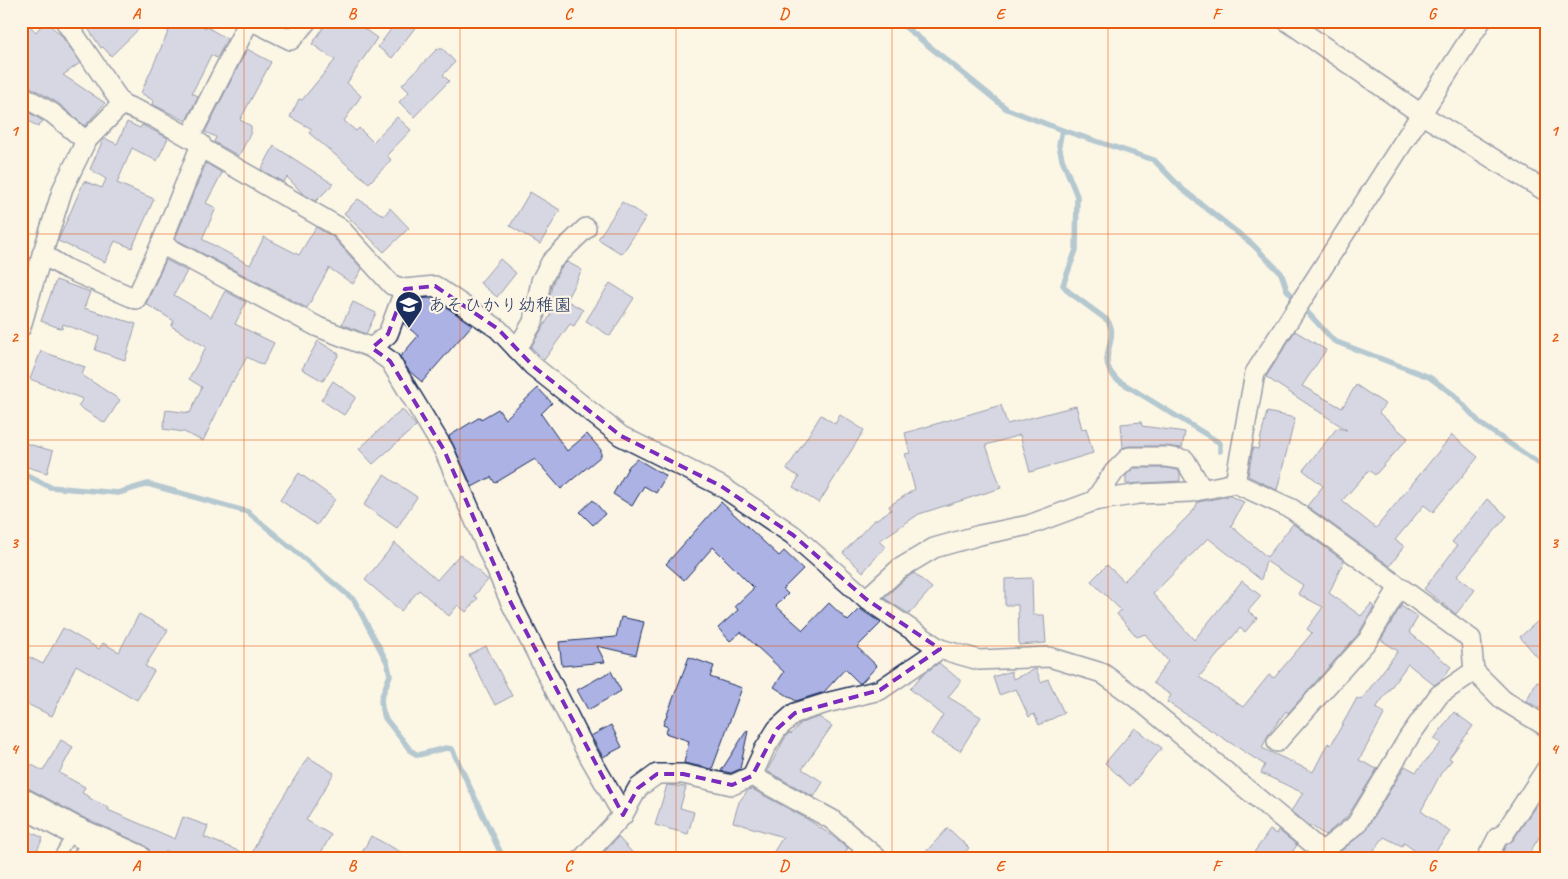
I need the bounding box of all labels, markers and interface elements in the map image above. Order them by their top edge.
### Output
text: A [132,4,142,24]
text: B [348,4,358,24]
text: C [564,4,574,24]
text: D [779,4,790,24]
text: E [996,4,1007,24]
text: F [1212,4,1223,24]
text: G [1428,4,1438,24]
text: 1 [10,121,19,141]
text: 1 [1550,121,1559,141]
school or university icon: あそひかり幼稚園 [394,290,424,329]
place label: あそひかり幼稚園 [428,294,572,316]
text: 2 [10,327,19,347]
text: 2 [1550,327,1559,347]
text: 3 [10,533,19,553]
text: 3 [1550,533,1559,553]
text: 4 [10,739,19,759]
text: 4 [1550,739,1559,759]
text: A [132,856,142,876]
text: B [348,856,358,876]
text: C [564,856,574,876]
text: D [779,856,790,876]
text: E [996,856,1007,876]
text: F [1212,856,1223,876]
text: G [1428,856,1438,876]

